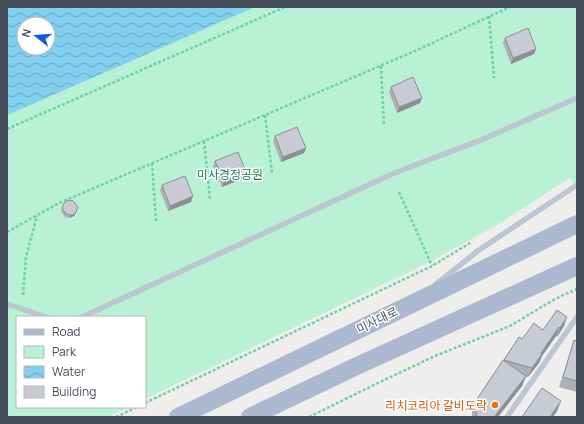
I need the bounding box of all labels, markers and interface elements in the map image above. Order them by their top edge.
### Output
north arrow [16,16,56,56]
text: N [18,27,34,39]
park label: 미사경정공원 [197,166,263,183]
street label: 미사대로 [353,303,401,337]
legend [16,316,146,408]
text: Road [52,323,80,340]
text: Park [52,343,77,360]
text: Water [52,363,86,380]
text: Building [52,383,96,400]
place label: 리치코리아 갈비도락 [385,397,487,414]
marker: 리치코리아 갈비도락 [490,400,500,410]

